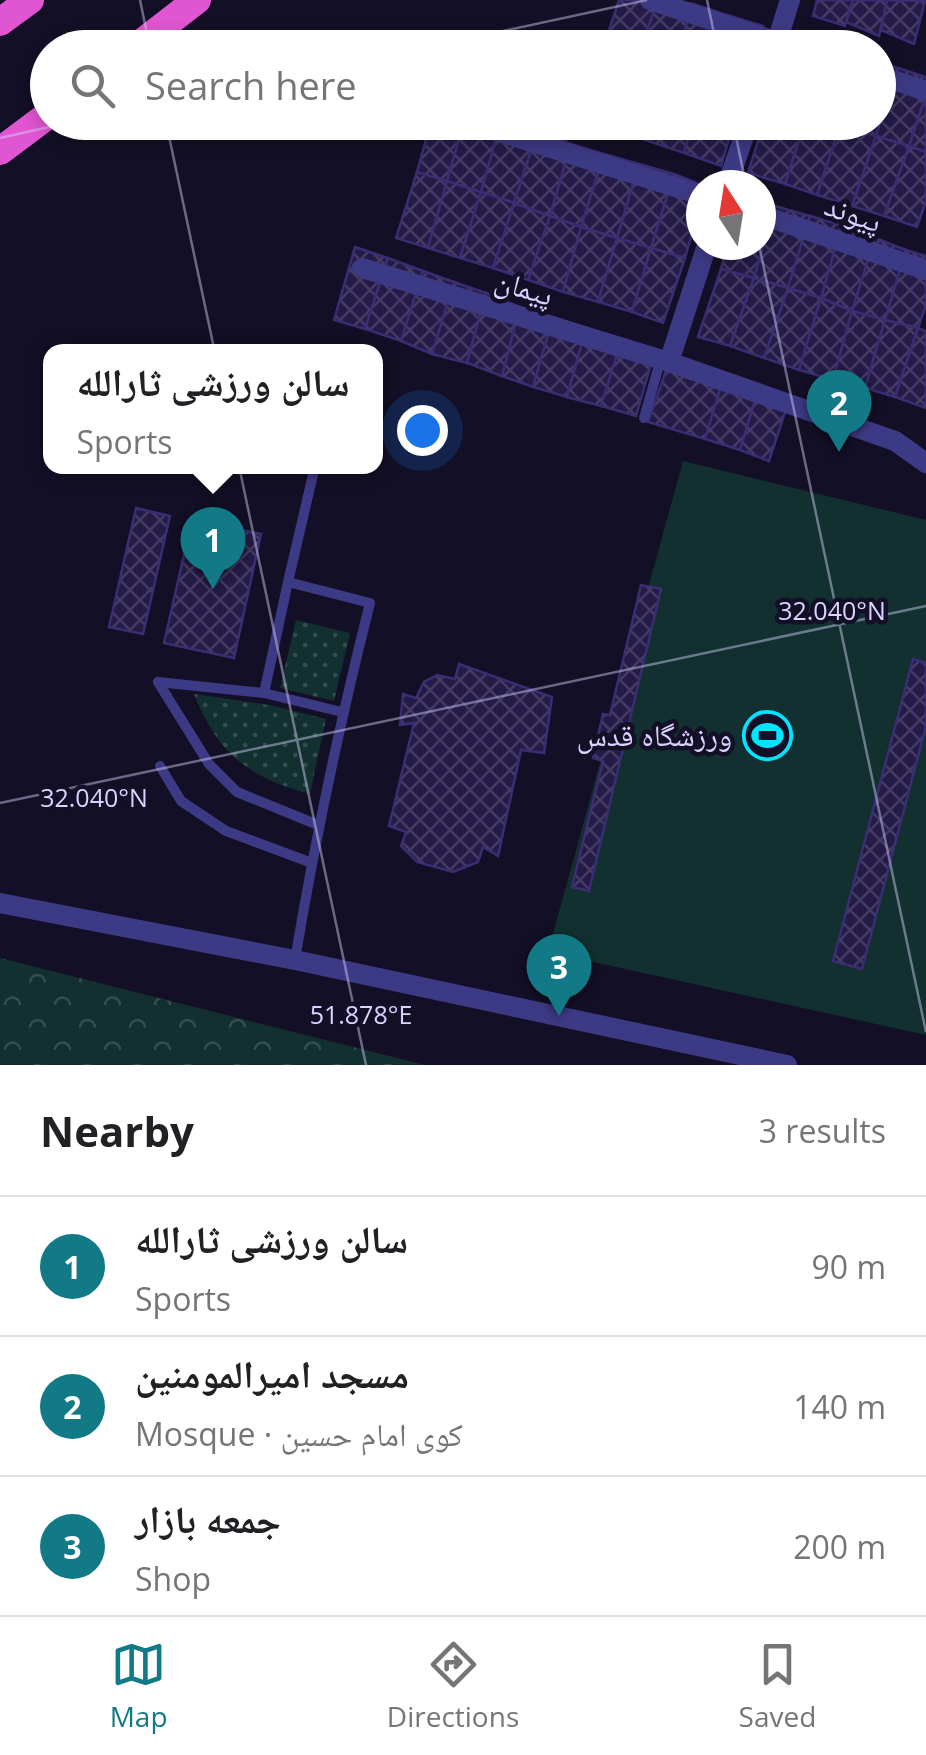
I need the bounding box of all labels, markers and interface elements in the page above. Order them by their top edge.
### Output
search box [30,30,896,140]
icon: search [65,58,120,113]
text: Search here [145,59,357,111]
north arrow [686,170,776,260]
street label: پیوند [820,184,887,241]
street label: پیمان [490,258,558,315]
popup [43,344,383,474]
text: سالن ورزشی ثارالله [76,355,350,407]
pin: 2 [806,370,872,452]
your location [397,405,448,456]
text: Sports [76,420,173,463]
pin: 1 [180,506,246,589]
text: 32.040°N [778,593,886,627]
sports icon: ورزشگاه قدس [741,710,793,762]
place label: ورزشگاه قدس [576,714,732,755]
text: 32.040°N [40,780,148,814]
pin: 3 [526,934,592,1016]
text: 51.878°E [310,997,412,1031]
text: Nearby [40,1102,194,1159]
text: 3 results [759,1109,886,1152]
text: سالن ورزشی ثارالله [135,1212,408,1264]
text: 1 [63,1245,82,1288]
text: 90 m [811,1245,886,1288]
text: Sports [135,1277,231,1320]
text: مسجد امیرالمومنین [135,1347,409,1399]
text: 2 [63,1385,82,1428]
text: 140 m [793,1385,886,1428]
text: Mosque · کوی امام حسین [135,1412,463,1455]
text: جمعه بازار [135,1492,281,1544]
text: 3 [63,1525,82,1568]
text: 200 m [793,1525,886,1568]
text: Shop [135,1557,211,1600]
tab: Map [110,1637,168,1735]
tab: Directions [387,1637,519,1735]
tab: Saved [739,1637,816,1735]

